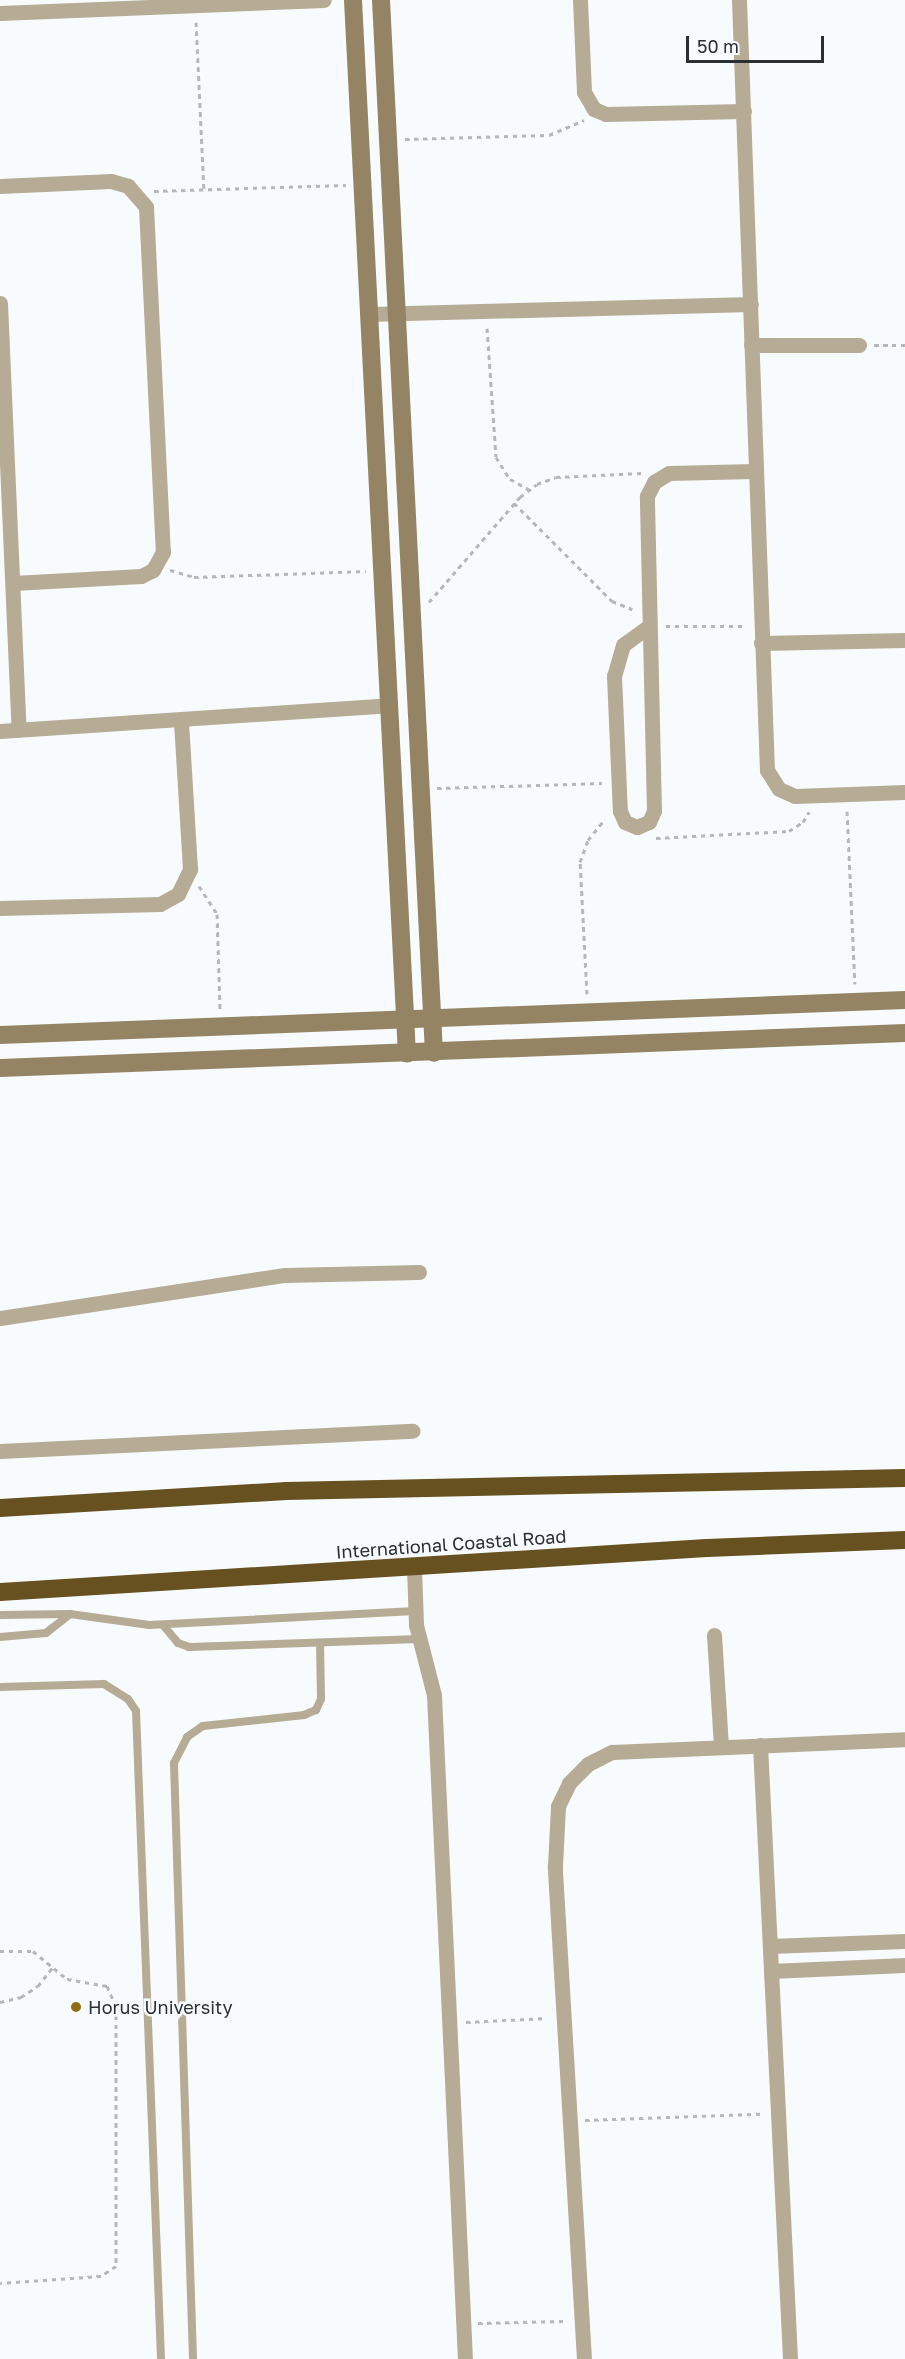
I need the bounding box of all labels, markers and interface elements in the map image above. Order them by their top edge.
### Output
scale bar [689,24,827,62]
text: 50 m [697,35,739,57]
street label: International Coastal Road [335,1525,567,1563]
place label: Horus University [88,1996,233,2018]
marker: Horus University [69,2000,83,2014]

